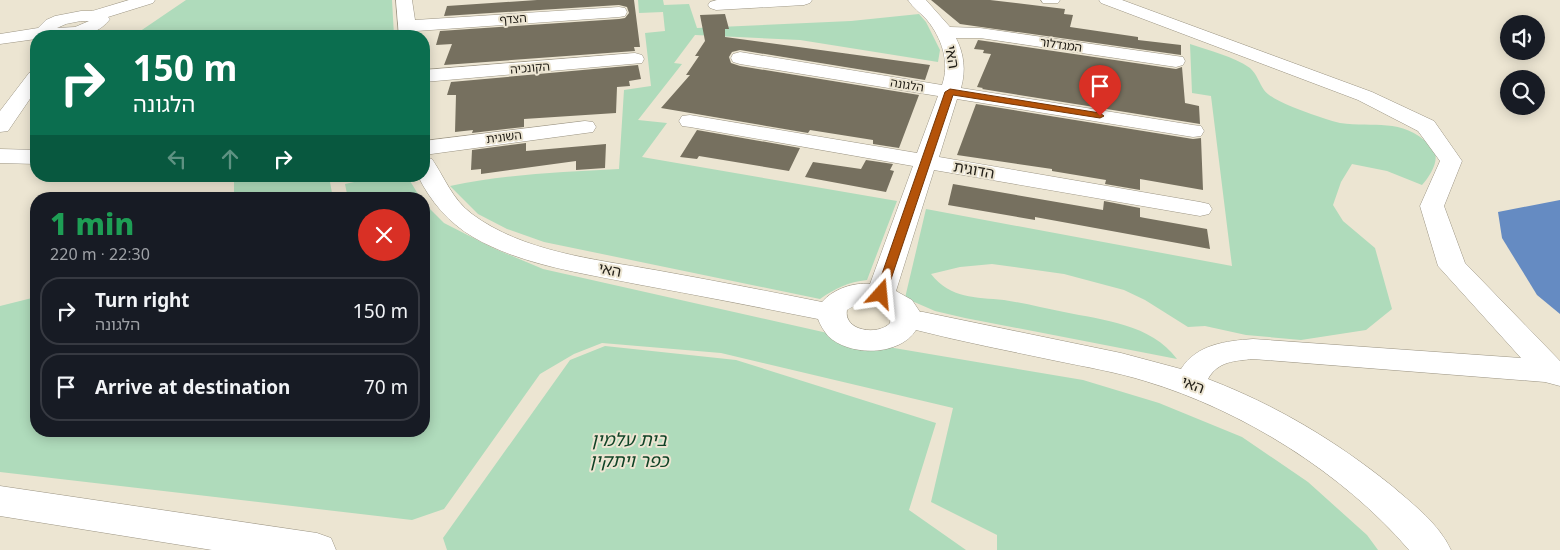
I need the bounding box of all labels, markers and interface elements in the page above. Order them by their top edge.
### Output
street label: הצדף [499,9,527,28]
map controls [1500,15,1545,115]
button: sound [1500,15,1545,60]
street label: המגדלור [1039,33,1083,56]
text: 150 m [133,44,237,91]
street label: האי [941,44,965,70]
icon: right [50,50,115,115]
street label: הקונכיה [509,57,551,78]
pin [1079,65,1121,116]
button: search [1500,70,1545,115]
icon: arrive [1086,72,1114,100]
street label: הלגונה [889,73,925,96]
text: הלגונה [133,89,195,118]
street label: השונית [485,126,523,147]
icon: left [163,145,191,173]
icon: ahead [216,145,244,173]
icon: right [269,145,297,173]
street label: הדוגית [952,156,996,182]
text: 1 min [50,203,134,244]
button: close [358,209,410,261]
text: 220 m · 22:30 [50,243,150,265]
street label: האי [597,257,623,281]
position arrow [854,267,906,319]
text: Turn right [95,287,189,313]
icon: right [52,297,80,325]
text: 150 m [353,298,408,324]
text: הלגונה [95,313,140,335]
street label: האי [1179,371,1208,397]
icon: arrive [52,373,80,401]
text: Arrive at destination [95,374,290,400]
text: 70 m [364,374,408,400]
park label: בית עלמין כפר ויתקין [589,427,670,472]

